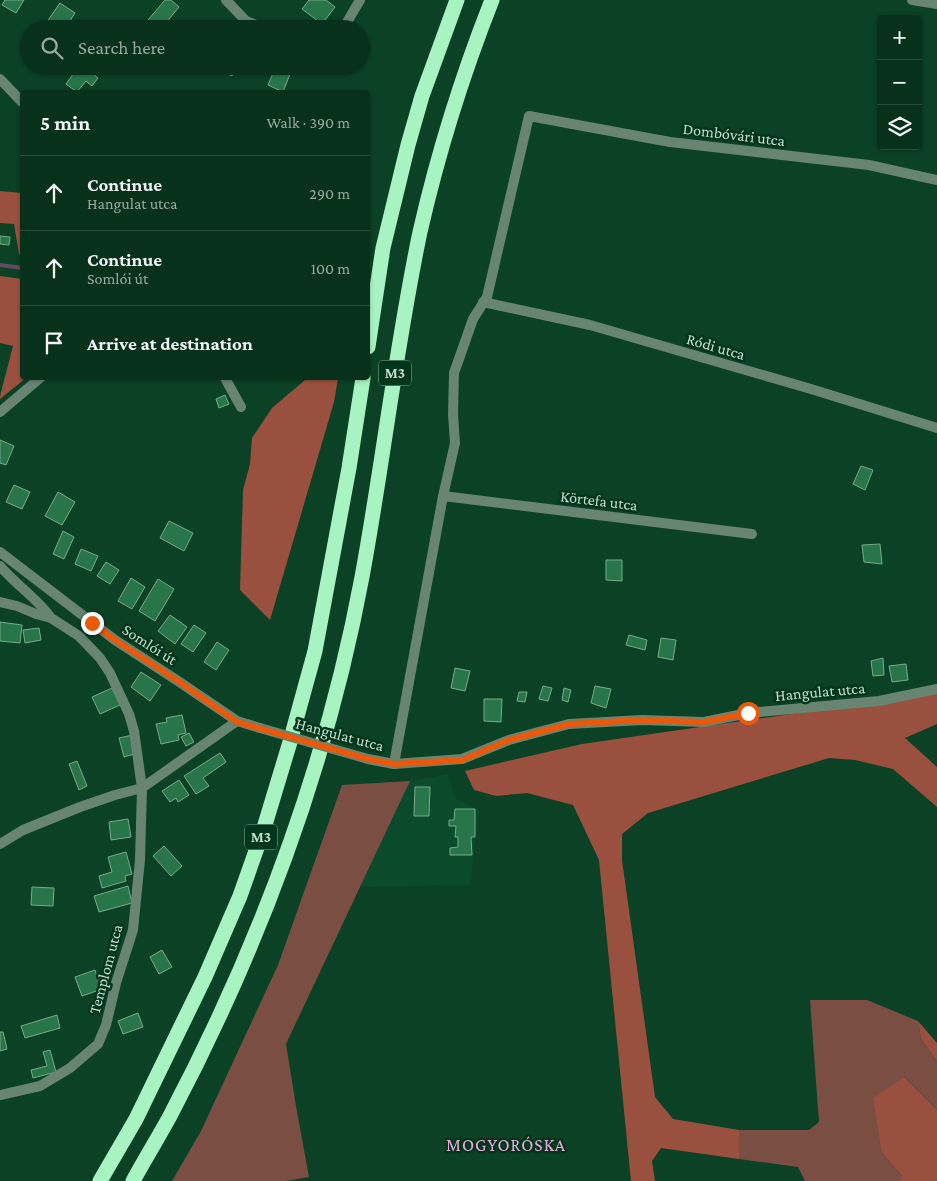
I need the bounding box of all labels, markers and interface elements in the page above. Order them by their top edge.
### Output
map controls [877,15,922,150]
button: + [877,15,922,60]
search box [20,20,370,75]
icon: search [38,34,66,62]
text: Search here [78,37,165,58]
button: − [877,60,922,105]
button: layers [877,105,922,150]
text: 5 min [40,111,90,135]
text: Walk · 390 m [266,114,350,131]
street label: Dombóvári utca [682,120,787,149]
text: Continue [87,174,162,195]
icon: ahead [40,179,68,207]
text: 290 m [309,185,350,202]
text: Hangulat utca [87,195,177,212]
text: Continue [87,249,162,270]
icon: ahead [40,254,68,282]
text: 100 m [311,260,350,277]
text: Somlói út [87,270,148,287]
icon: arrive [40,329,68,357]
street label: Ródi utca [685,330,748,363]
text: Arrive at destination [87,333,253,354]
road number: M3 [379,360,411,386]
street label: Körtefa utca [559,487,639,514]
route end [81,612,104,635]
street label: Somlói út [119,621,181,669]
street label: Hangulat utca [774,679,866,705]
route start [737,702,760,725]
street label: Hangulat utca [294,715,386,756]
road number: M3 [245,824,277,850]
street label: Templom utca [85,922,127,1016]
district label: MOGYORÓSKA [446,1135,566,1155]

